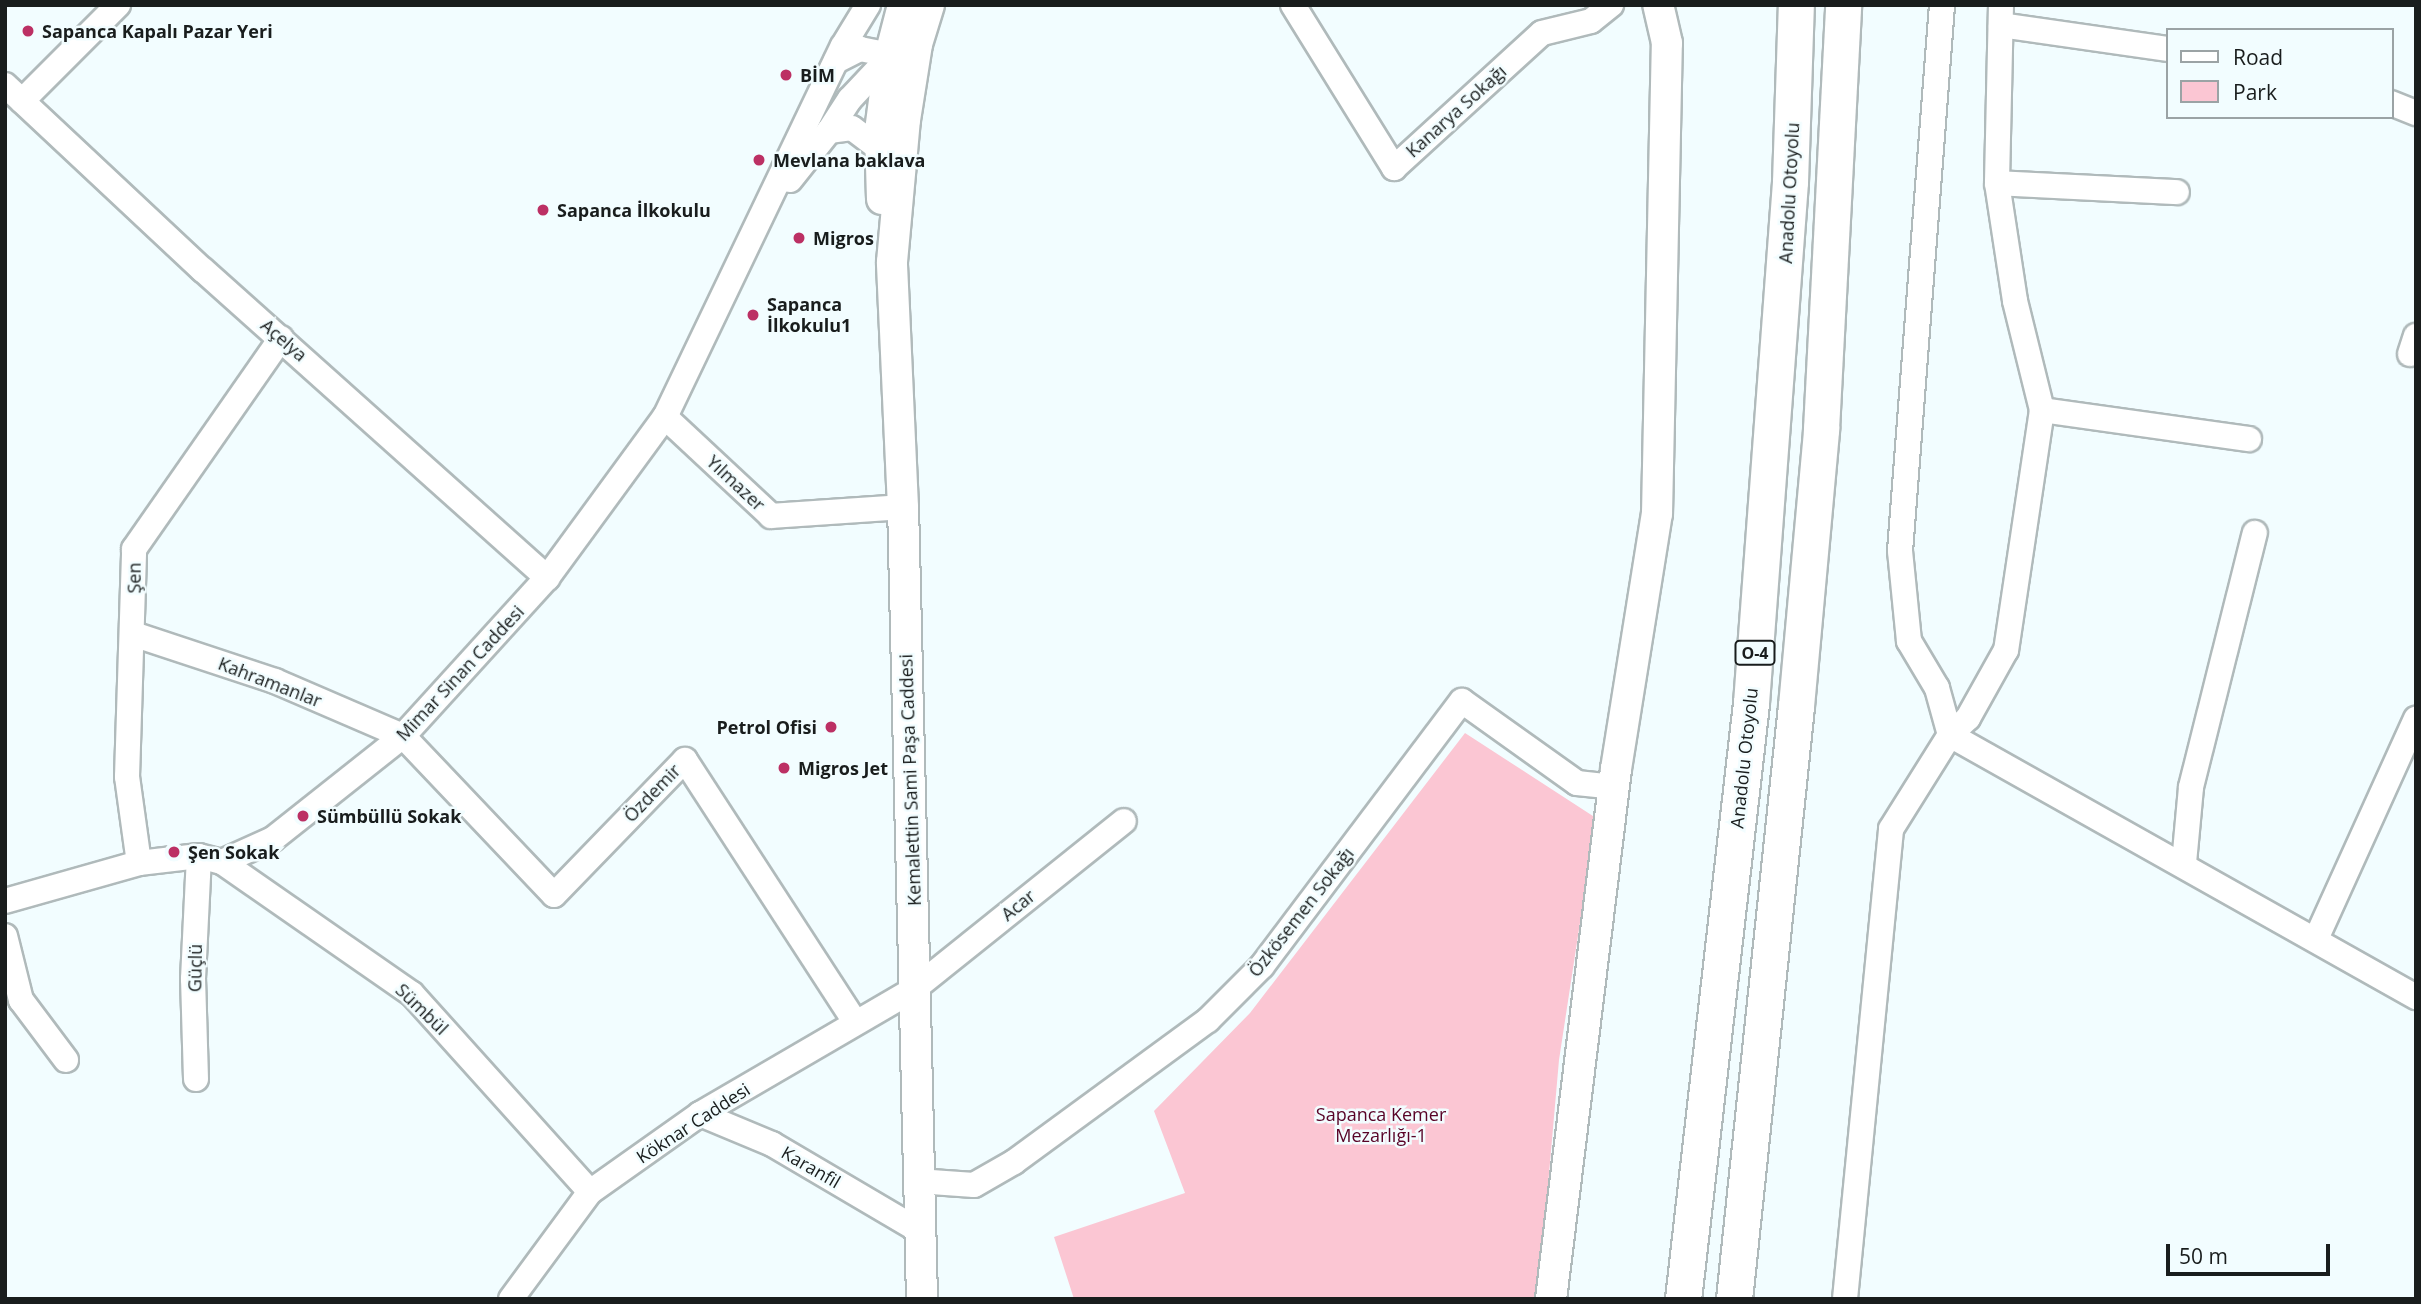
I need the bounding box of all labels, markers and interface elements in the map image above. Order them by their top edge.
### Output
place label: Sapanca Kapalı Pazar Yeri [42,20,273,42]
marker: Sapanca Kapalı Pazar Yeri [20,23,36,39]
legend [2166,28,2393,119]
text: Road [2233,43,2283,71]
street label: Kanarya Sokağı [1401,60,1511,162]
place label: BİM [800,64,835,86]
marker: BİM [778,67,794,83]
text: Park [2233,78,2277,106]
street label: Anadolu Otoyolu [1775,122,1803,264]
place label: Mevlana baklava [773,149,925,171]
marker: Mevlana baklava [751,152,767,168]
place label: Sapanca İlkokulu [557,199,711,221]
marker: Sapanca İlkokulu [535,202,551,218]
place label: Migros [813,227,874,249]
marker: Migros [791,230,807,246]
place label: Sapanca İlkokulu1 [767,294,851,336]
marker: Sapanca İlkokulu1 [745,307,761,323]
street label: Açelya [257,314,311,366]
street label: Yılmazer [702,451,770,515]
street label: Şen [123,562,145,594]
street label: Mimar Sinan Caddesi [392,601,528,745]
road number: O-4 [1734,640,1776,666]
street label: Kahramanlar [215,652,325,712]
street label: Kemalettin Sami Paşa Caddesi [895,654,925,906]
street label: Anadolu Otoyolu [1726,687,1762,829]
place label: Petrol Ofisi [717,716,817,738]
marker: Petrol Ofisi [823,719,839,735]
place label: Migros Jet [798,757,888,779]
street label: Özdemir [619,760,685,826]
marker: Migros Jet [776,760,792,776]
place label: Sümbüllü Sokak [317,805,461,827]
marker: Sümbüllü Sokak [295,808,311,824]
place label: Şen Sokak [188,841,279,863]
street label: Özkösemen Sokağı [1244,843,1358,981]
marker: Şen Sokak [166,844,182,860]
street label: Acar [997,885,1039,925]
street label: Güçlü [184,944,206,992]
street label: Sümbül [391,979,453,1039]
street label: Köknar Caddesi [632,1078,754,1168]
park label: Sapanca Kemer Mezarlığı-1 [1316,1104,1446,1146]
street label: Karanfil [778,1142,844,1192]
scale bar [2169,1230,2334,1274]
text: 50 m [2179,1242,2228,1270]

